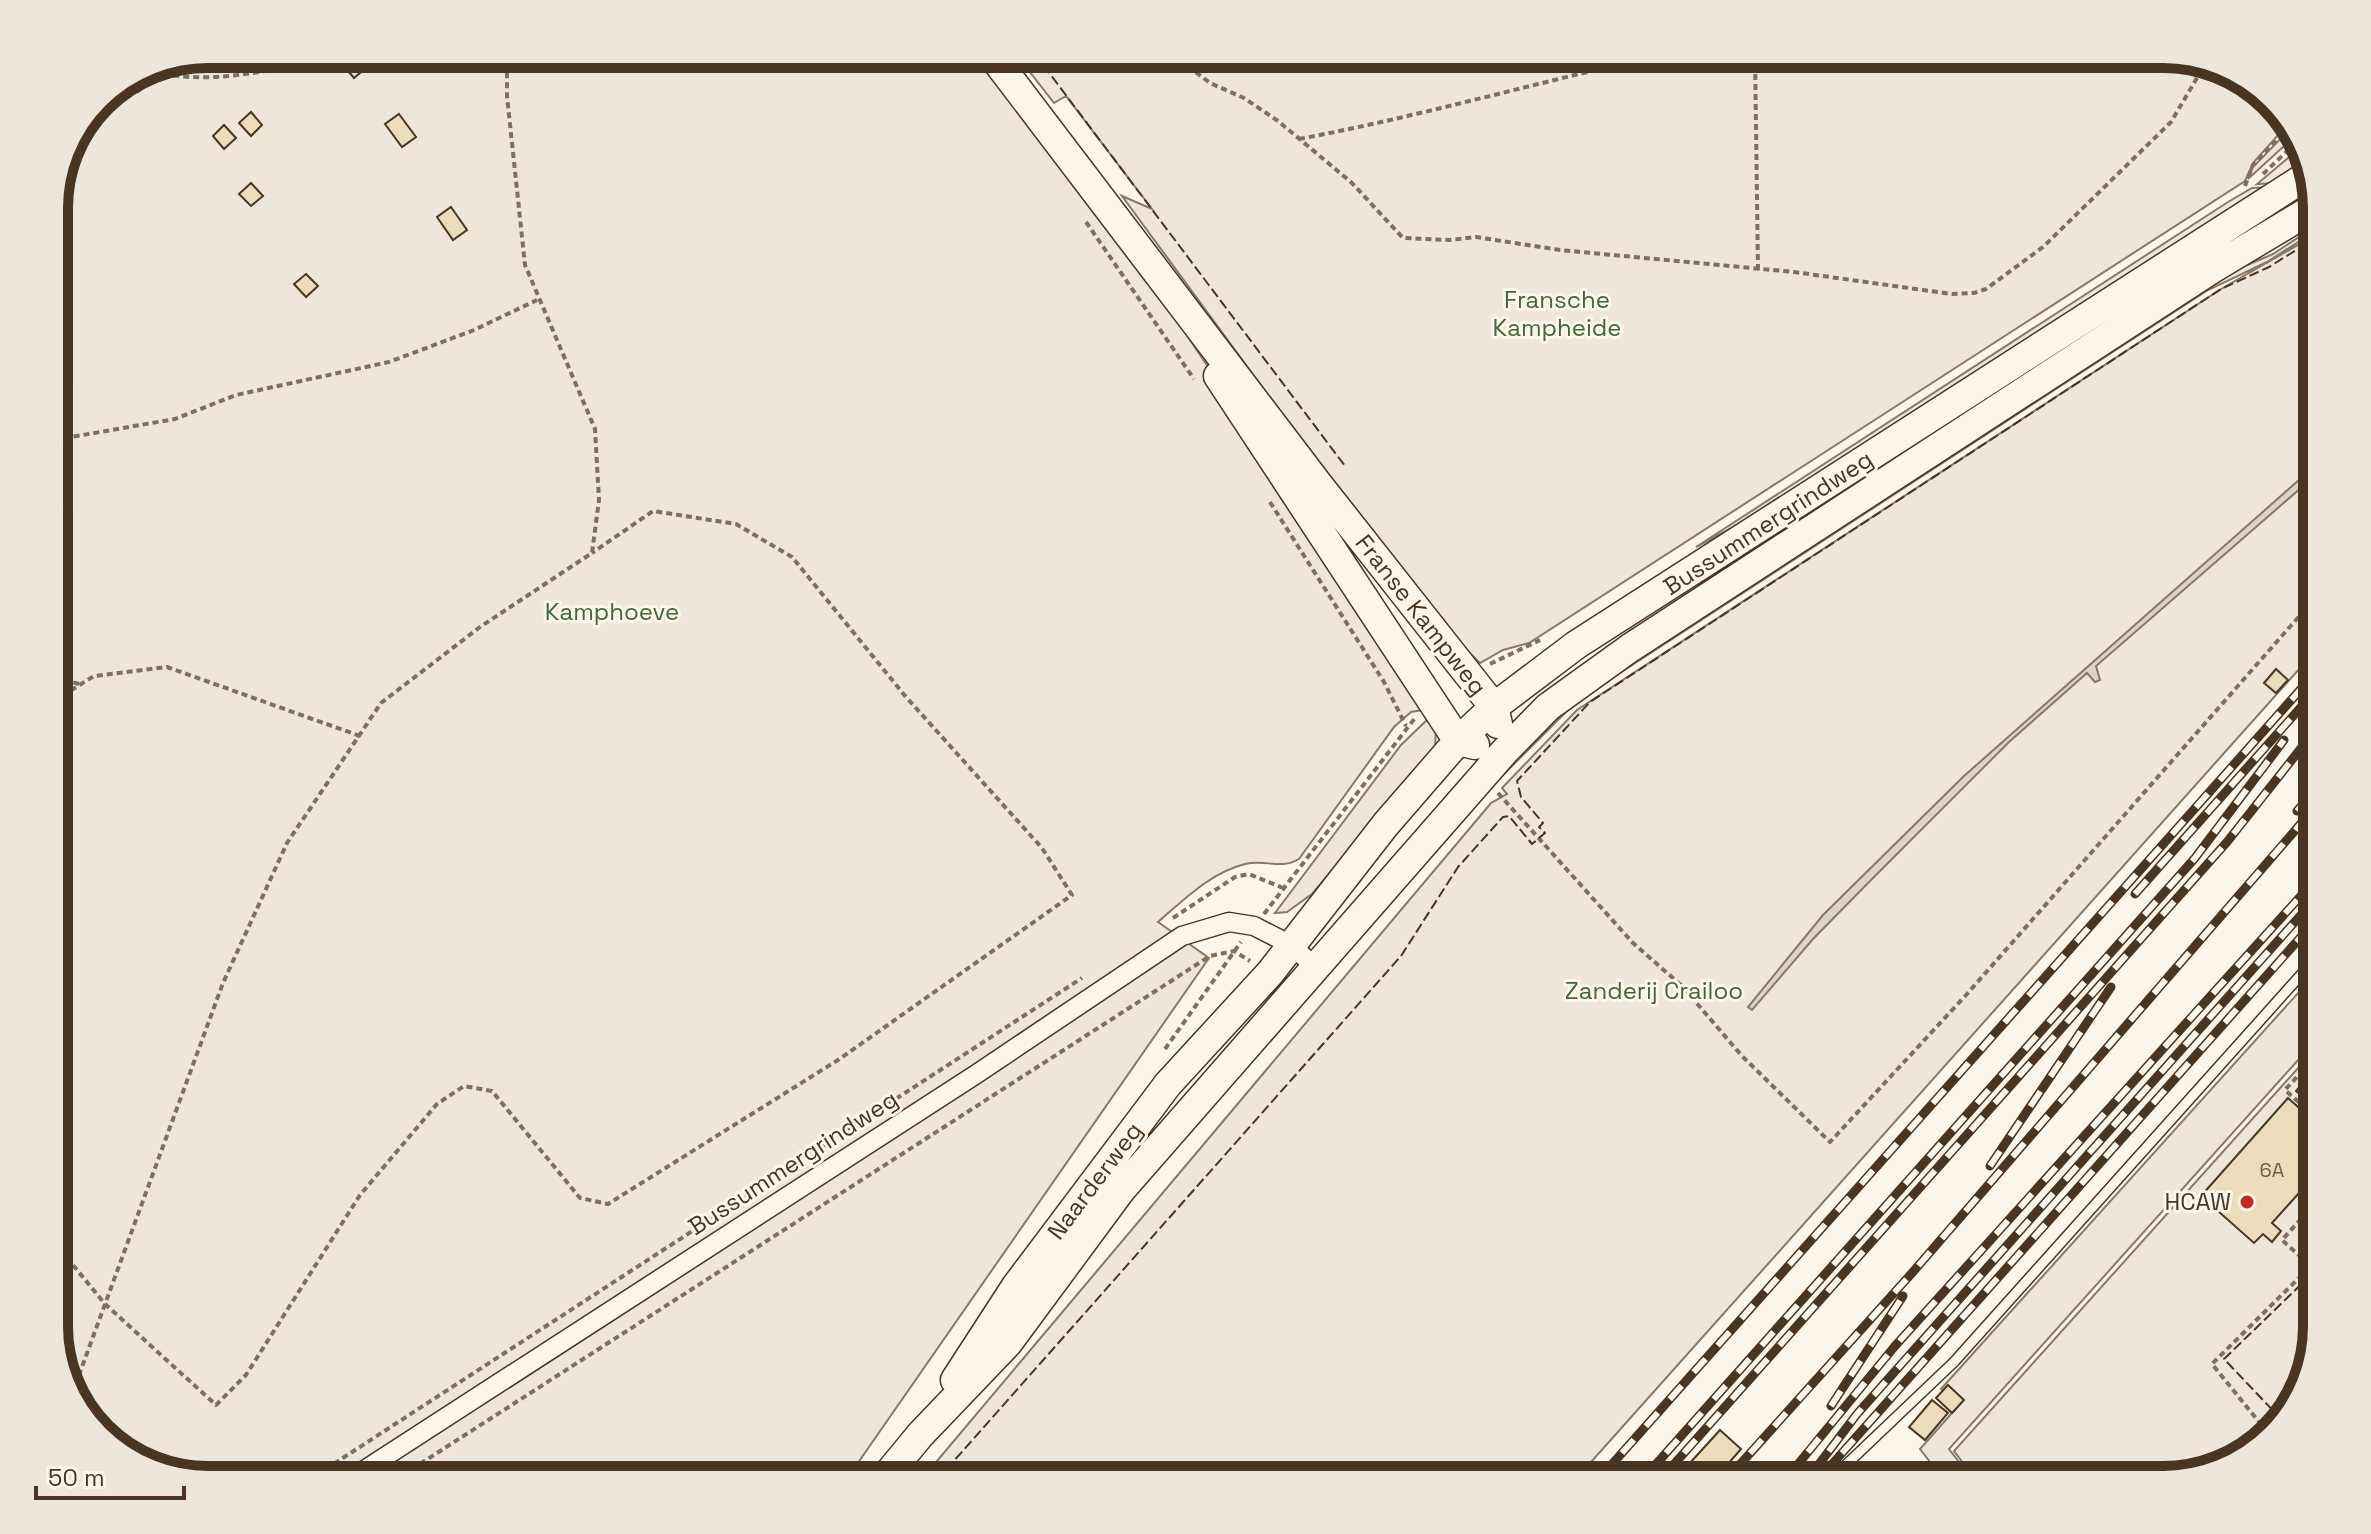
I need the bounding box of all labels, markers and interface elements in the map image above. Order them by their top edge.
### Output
park label: Fransche Kampheide [1493,284,1622,343]
street label: Bussummergrindweg [1657,443,1878,602]
street label: Franse Kampweg [1349,528,1494,701]
park label: Kamphoeve [545,596,679,627]
park label: Zanderij Crailoo [1565,975,1743,1006]
street label: Bussummergrindweg [682,1083,903,1242]
street label: Naarderweg [1040,1116,1149,1246]
house number: 6A [2260,1157,2285,1183]
place label: HCAW [2165,1186,2231,1217]
marker: HCAW [2238,1193,2256,1211]
scale bar [36,1450,184,1500]
text: 50 m [48,1462,105,1493]

